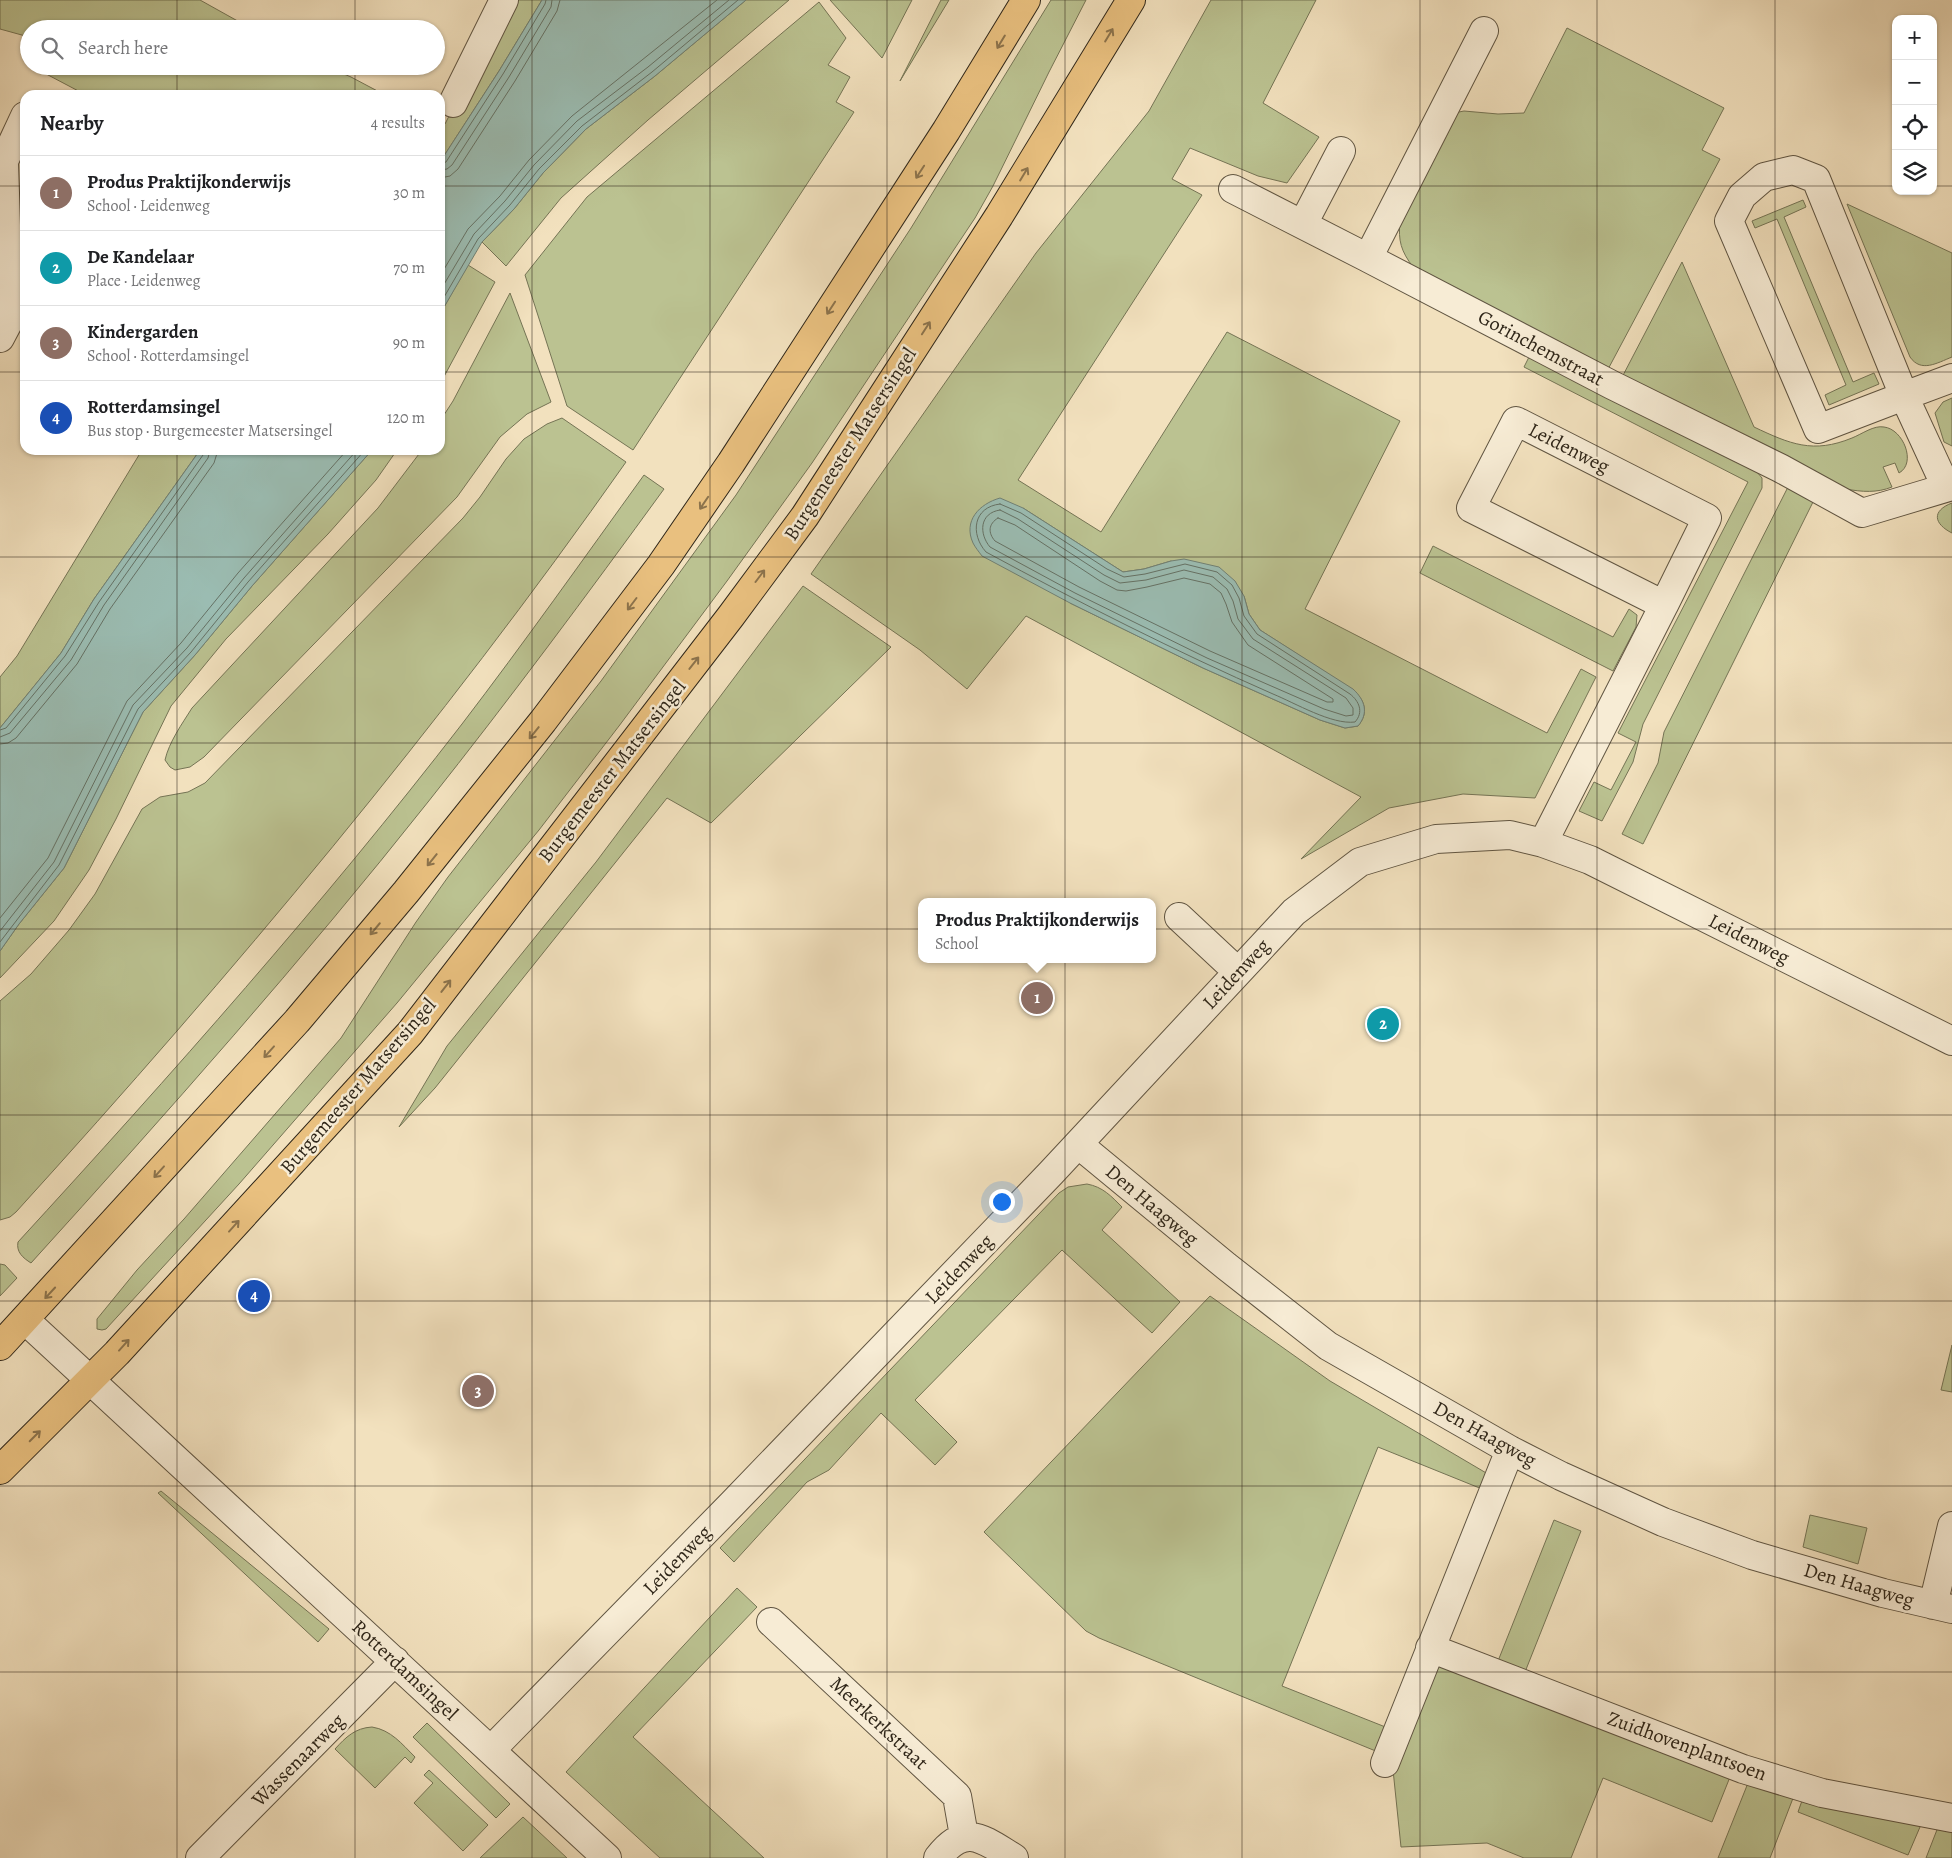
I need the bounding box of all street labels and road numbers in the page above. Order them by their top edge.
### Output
street label: Gorinchemstraat [1473,303,1609,393]
street label: Burgemeester Matsersingel [777,342,923,546]
street label: Leidenweg [1524,416,1614,480]
street label: Burgemeester Matsersingel [532,674,692,868]
street label: Leidenweg [1704,907,1794,971]
street label: Leidenweg [1196,933,1276,1015]
street label: Burgemeester Matsersingel [274,992,442,1180]
street label: Den Haagweg [1100,1158,1204,1252]
street label: Leidenweg [919,1228,999,1310]
street label: Den Haagweg [1429,1395,1541,1473]
street label: Leidenweg [637,1519,717,1601]
street label: Den Haagweg [1801,1556,1917,1614]
street label: Rotterdamsingel [346,1614,464,1726]
street label: Meerkerkstraat [824,1670,934,1776]
street label: Zuidhovenplantsoen [1604,1705,1770,1787]
street label: Wassenaarweg [245,1707,351,1813]

